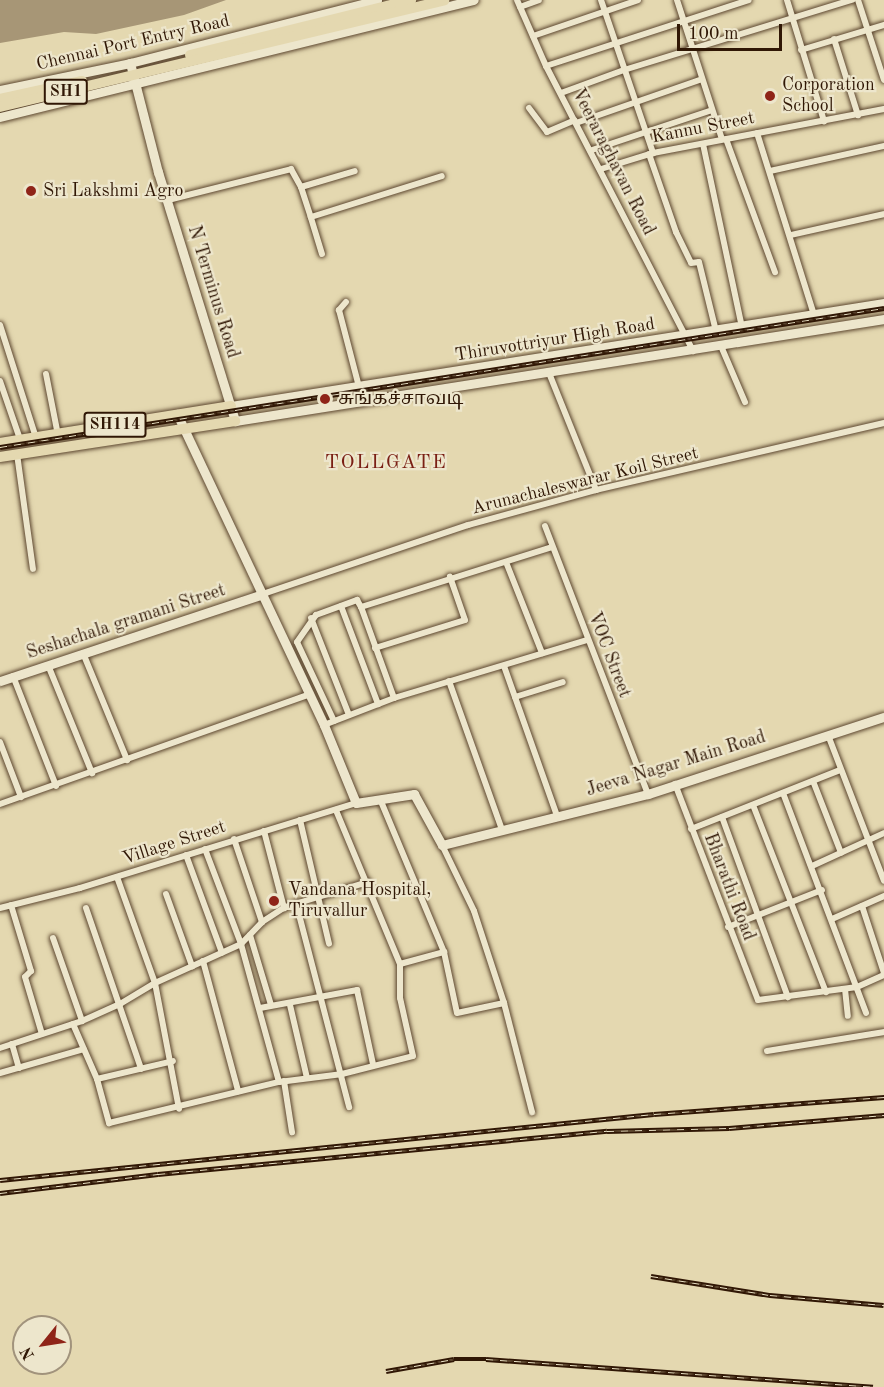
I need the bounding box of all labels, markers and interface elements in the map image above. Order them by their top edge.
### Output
street label: Chennai Port Entry Road [34,10,232,76]
scale bar [680,12,785,50]
text: 100 m [688,25,739,43]
place label: Corporation School [782,75,875,118]
road number: SH1 [44,79,88,105]
street label: Veeraraghavan Road [567,85,659,239]
marker: Corporation School [763,89,777,103]
street label: Kannu Street [650,107,756,149]
place label: Sri Lakshmi Agro [43,180,183,202]
marker: Sri Lakshmi Agro [24,184,38,198]
street label: N Terminus Road [183,223,243,361]
street label: Thiruvottriyur High Road [453,314,657,366]
place label: சுங்கச்சாவடி [338,388,463,410]
marker: சுங்கச்சாவடி [316,390,334,408]
road number: SH114 [84,412,146,438]
street label: Arunachaleswarar Koil Street [469,442,701,520]
district label: TOLLGATE [325,451,447,475]
street label: Seshachala gramani Street [24,580,228,664]
street label: VOC Street [583,609,635,701]
street label: Jeeva Nagar Main Road [584,726,768,802]
street label: Village Street [120,816,228,870]
street label: Bharathi Road [699,830,759,944]
place label: Vandana Hospital, Tiruvallur [288,880,431,922]
marker: Vandana Hospital, Tiruvallur [265,892,283,910]
north arrow [12,1315,72,1375]
text: N [18,1344,38,1362]

